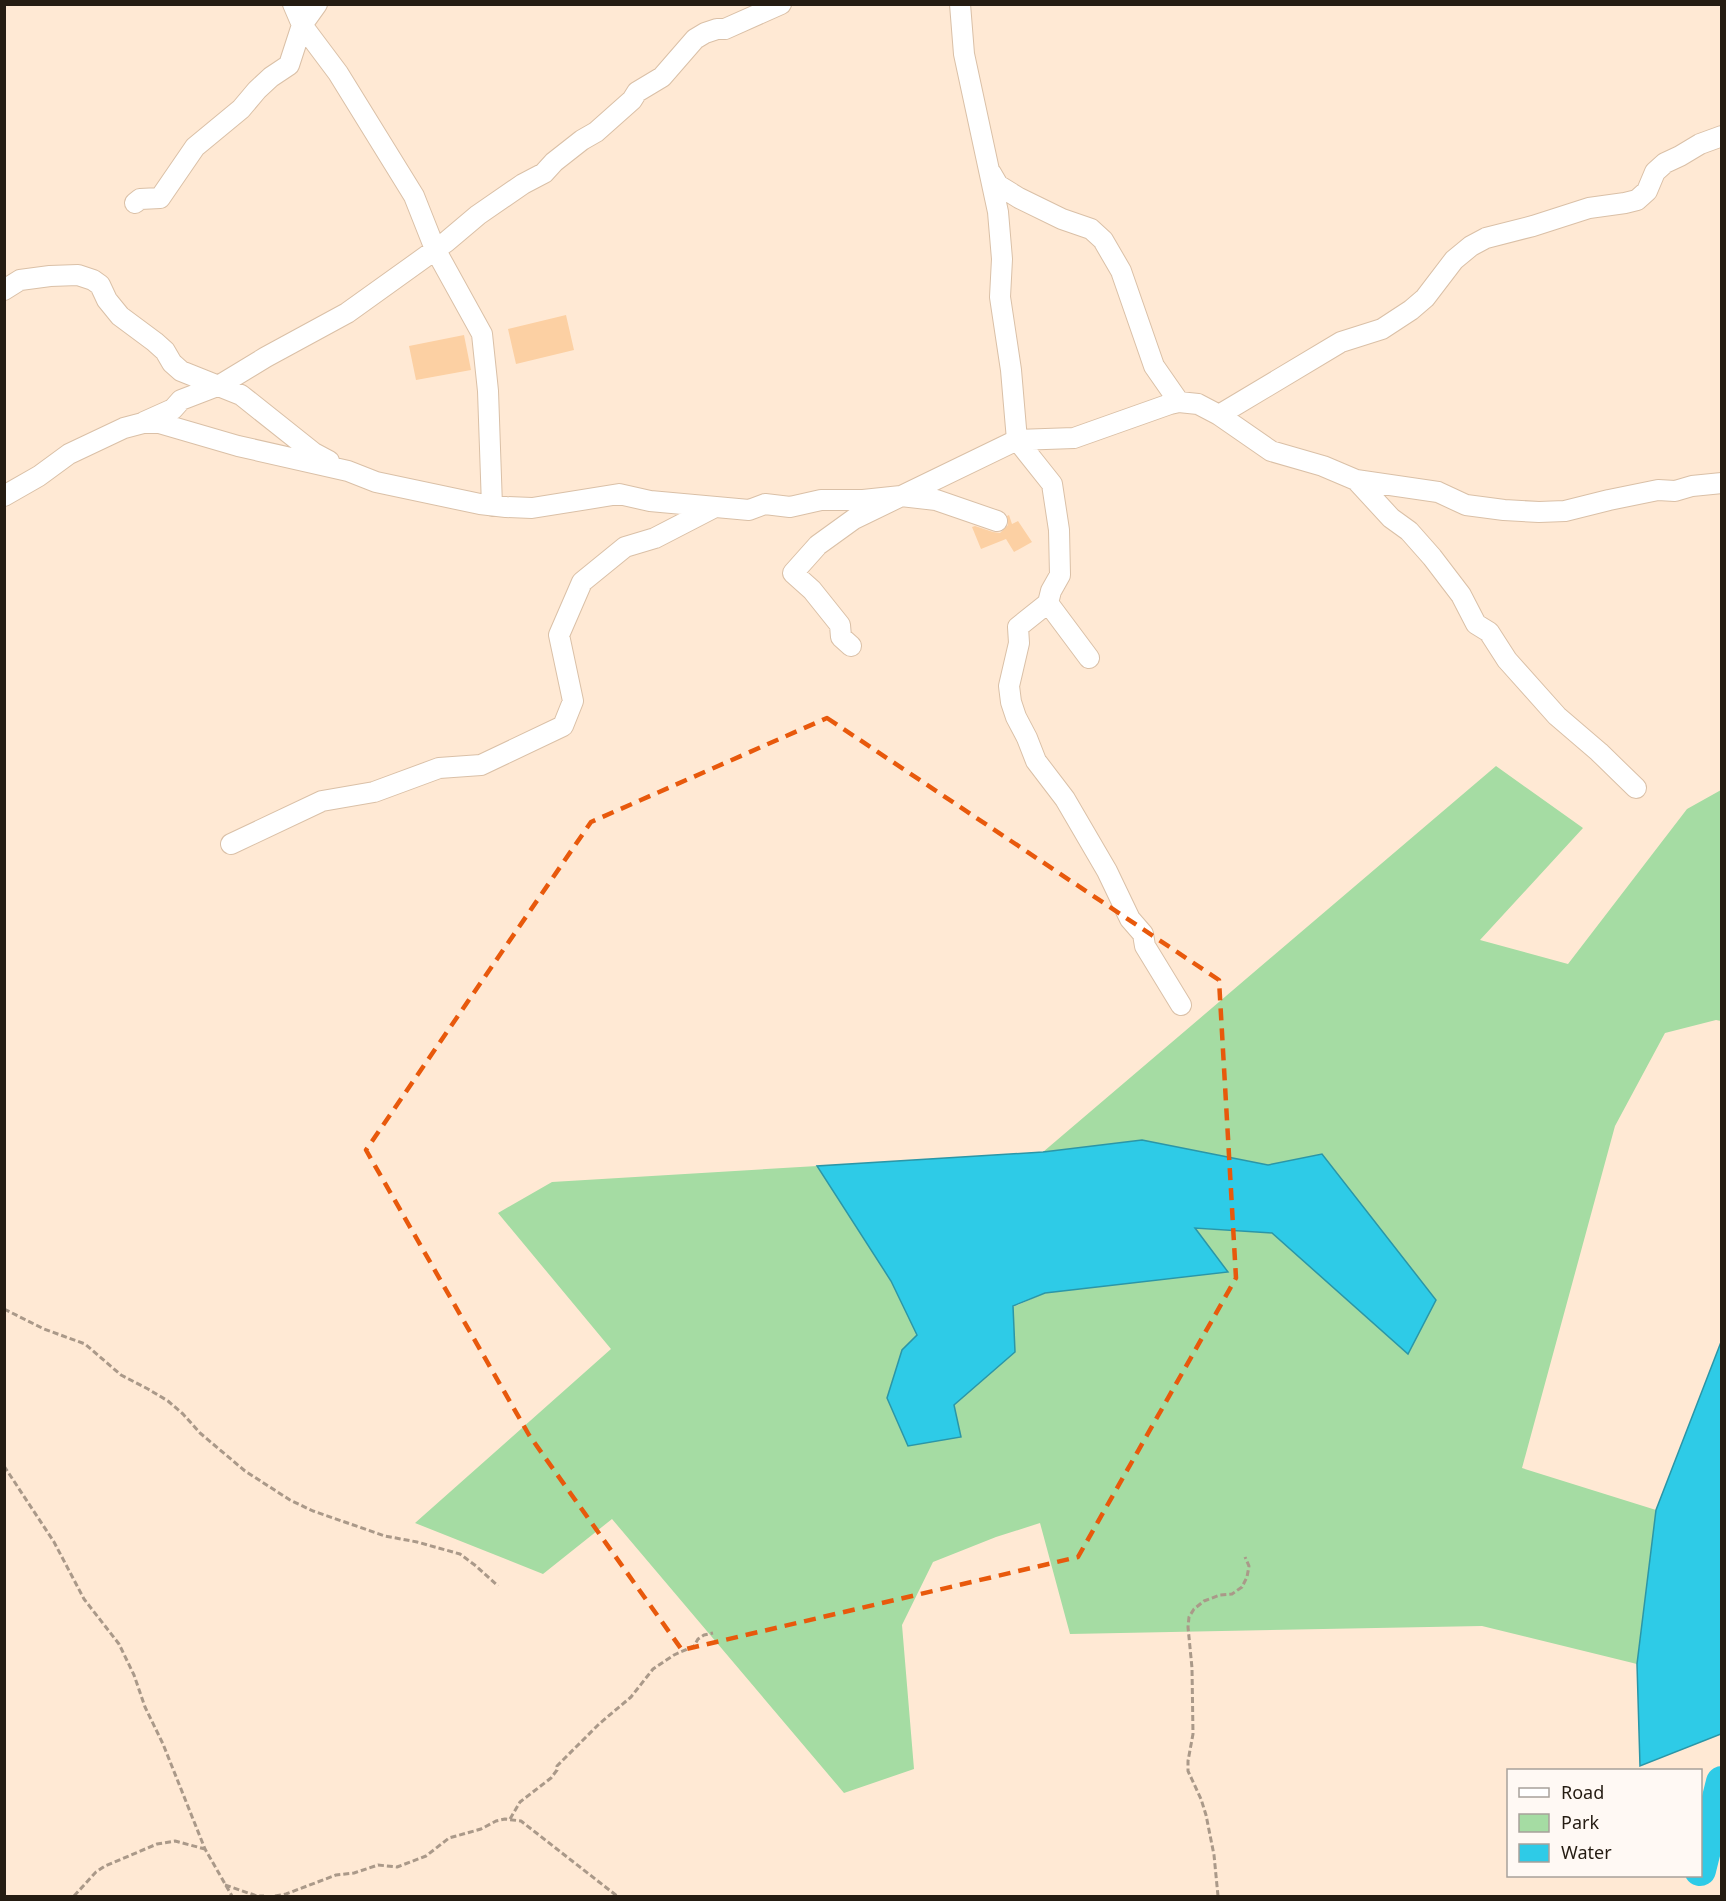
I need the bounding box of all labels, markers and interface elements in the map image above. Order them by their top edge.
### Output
legend [1507,1769,1702,1877]
text: Road [1561,1780,1604,1804]
text: Park [1561,1810,1599,1834]
text: Water [1561,1840,1612,1864]

